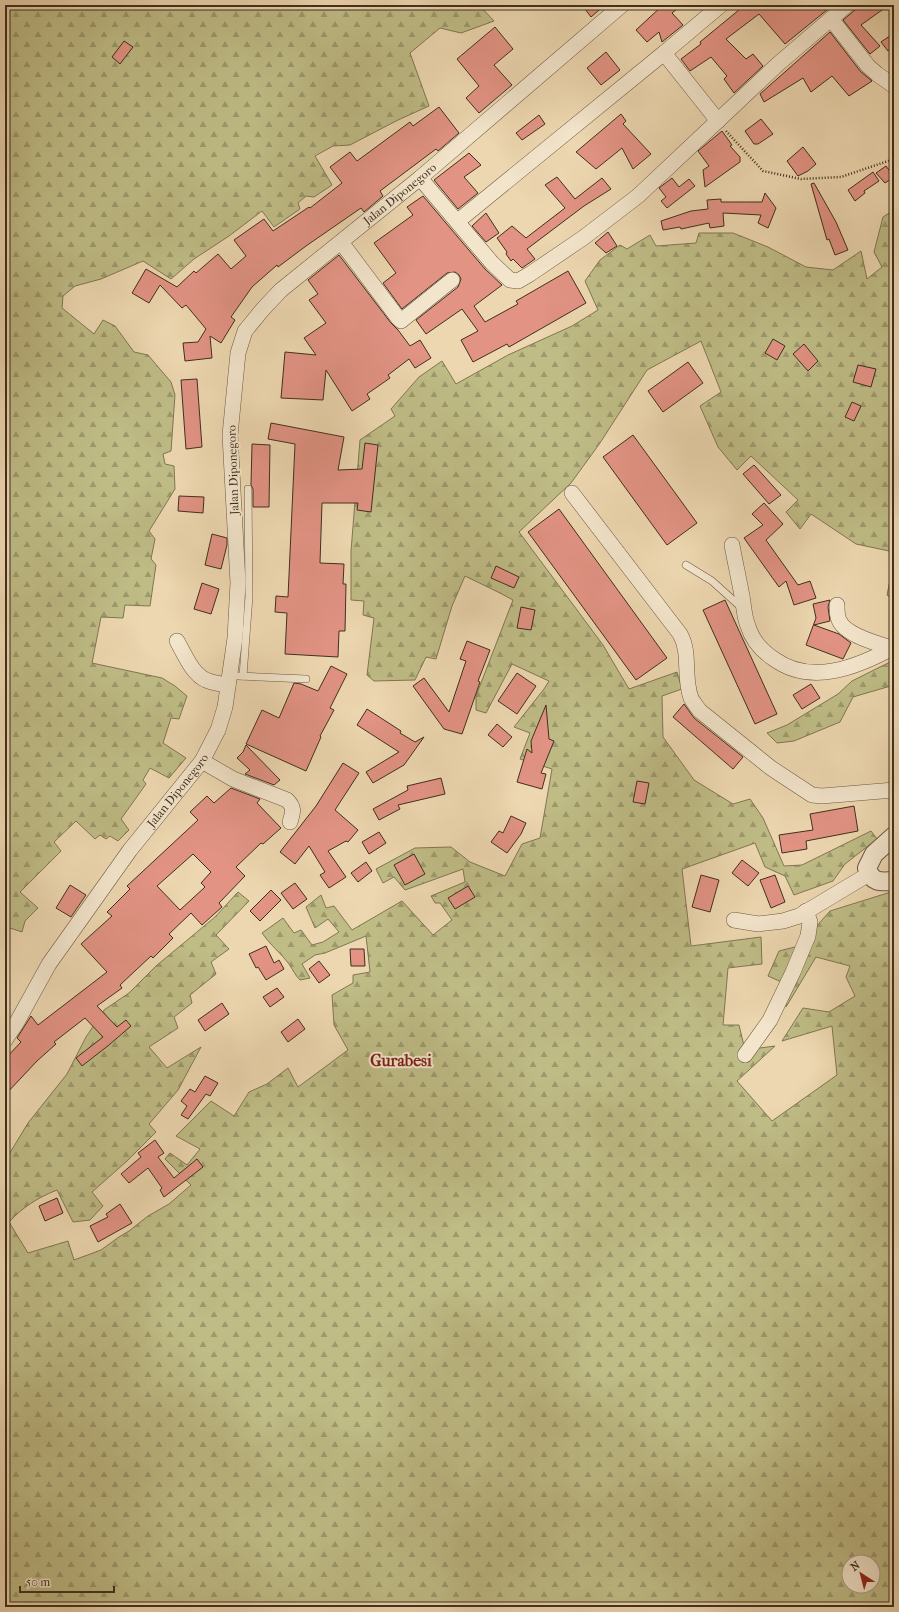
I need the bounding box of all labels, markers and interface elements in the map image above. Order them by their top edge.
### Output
street label: Jalan Diponegoro [360,160,439,228]
street label: Jalan Diponegoro [224,425,242,516]
street label: Jalan Diponegoro [144,752,211,831]
district label: Gurabesi [370,1051,432,1070]
north arrow [841,1554,881,1594]
text: N [848,1558,863,1574]
scale bar [20,1568,114,1594]
text: 50 m [26,1575,50,1589]

